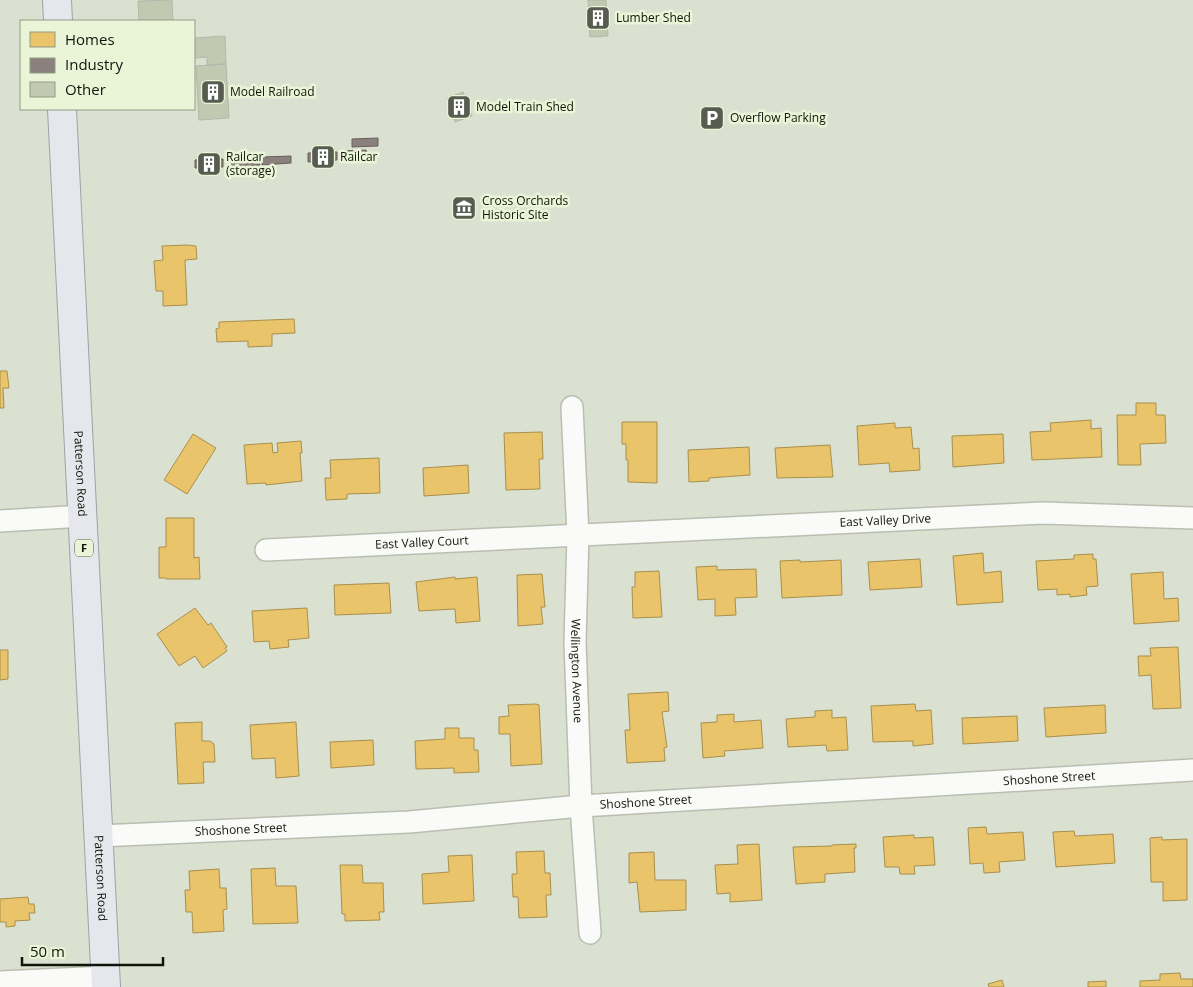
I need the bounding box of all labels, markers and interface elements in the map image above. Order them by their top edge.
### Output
building icon: Lumber Shed [585,5,611,31]
place label: Lumber Shed [616,9,691,26]
legend [20,20,195,110]
text: Homes [65,29,115,49]
text: Industry [65,54,123,74]
text: Other [65,79,106,99]
building icon: Model Railroad [200,79,226,105]
place label: Model Railroad [230,83,315,100]
building icon: Model Train Shed [446,94,472,120]
place label: Model Train Shed [476,98,574,115]
parking icon: Overflow Parking [699,105,725,131]
place label: Overflow Parking [730,109,826,126]
building icon: Railcar [310,144,336,170]
place label: Railcar (storage) [226,148,276,179]
place label: Railcar [340,148,378,165]
building icon: Railcar (storage) [196,151,222,177]
place label: Cross Orchards Historic Site [482,192,568,223]
museum icon: Cross Orchards Historic Site [451,195,477,221]
street label: Patterson Road [70,430,91,517]
street label: East Valley Drive [839,509,932,531]
street label: East Valley Court [375,531,469,553]
road number: F [75,540,93,556]
street label: Wellington Avenue [567,618,587,724]
street label: Shoshone Street [1003,767,1096,789]
street label: Shoshone Street [599,790,692,813]
street label: Shoshone Street [194,819,287,840]
street label: Patterson Road [90,835,112,921]
scale bar [22,934,164,966]
text: 50 m [30,941,65,961]

